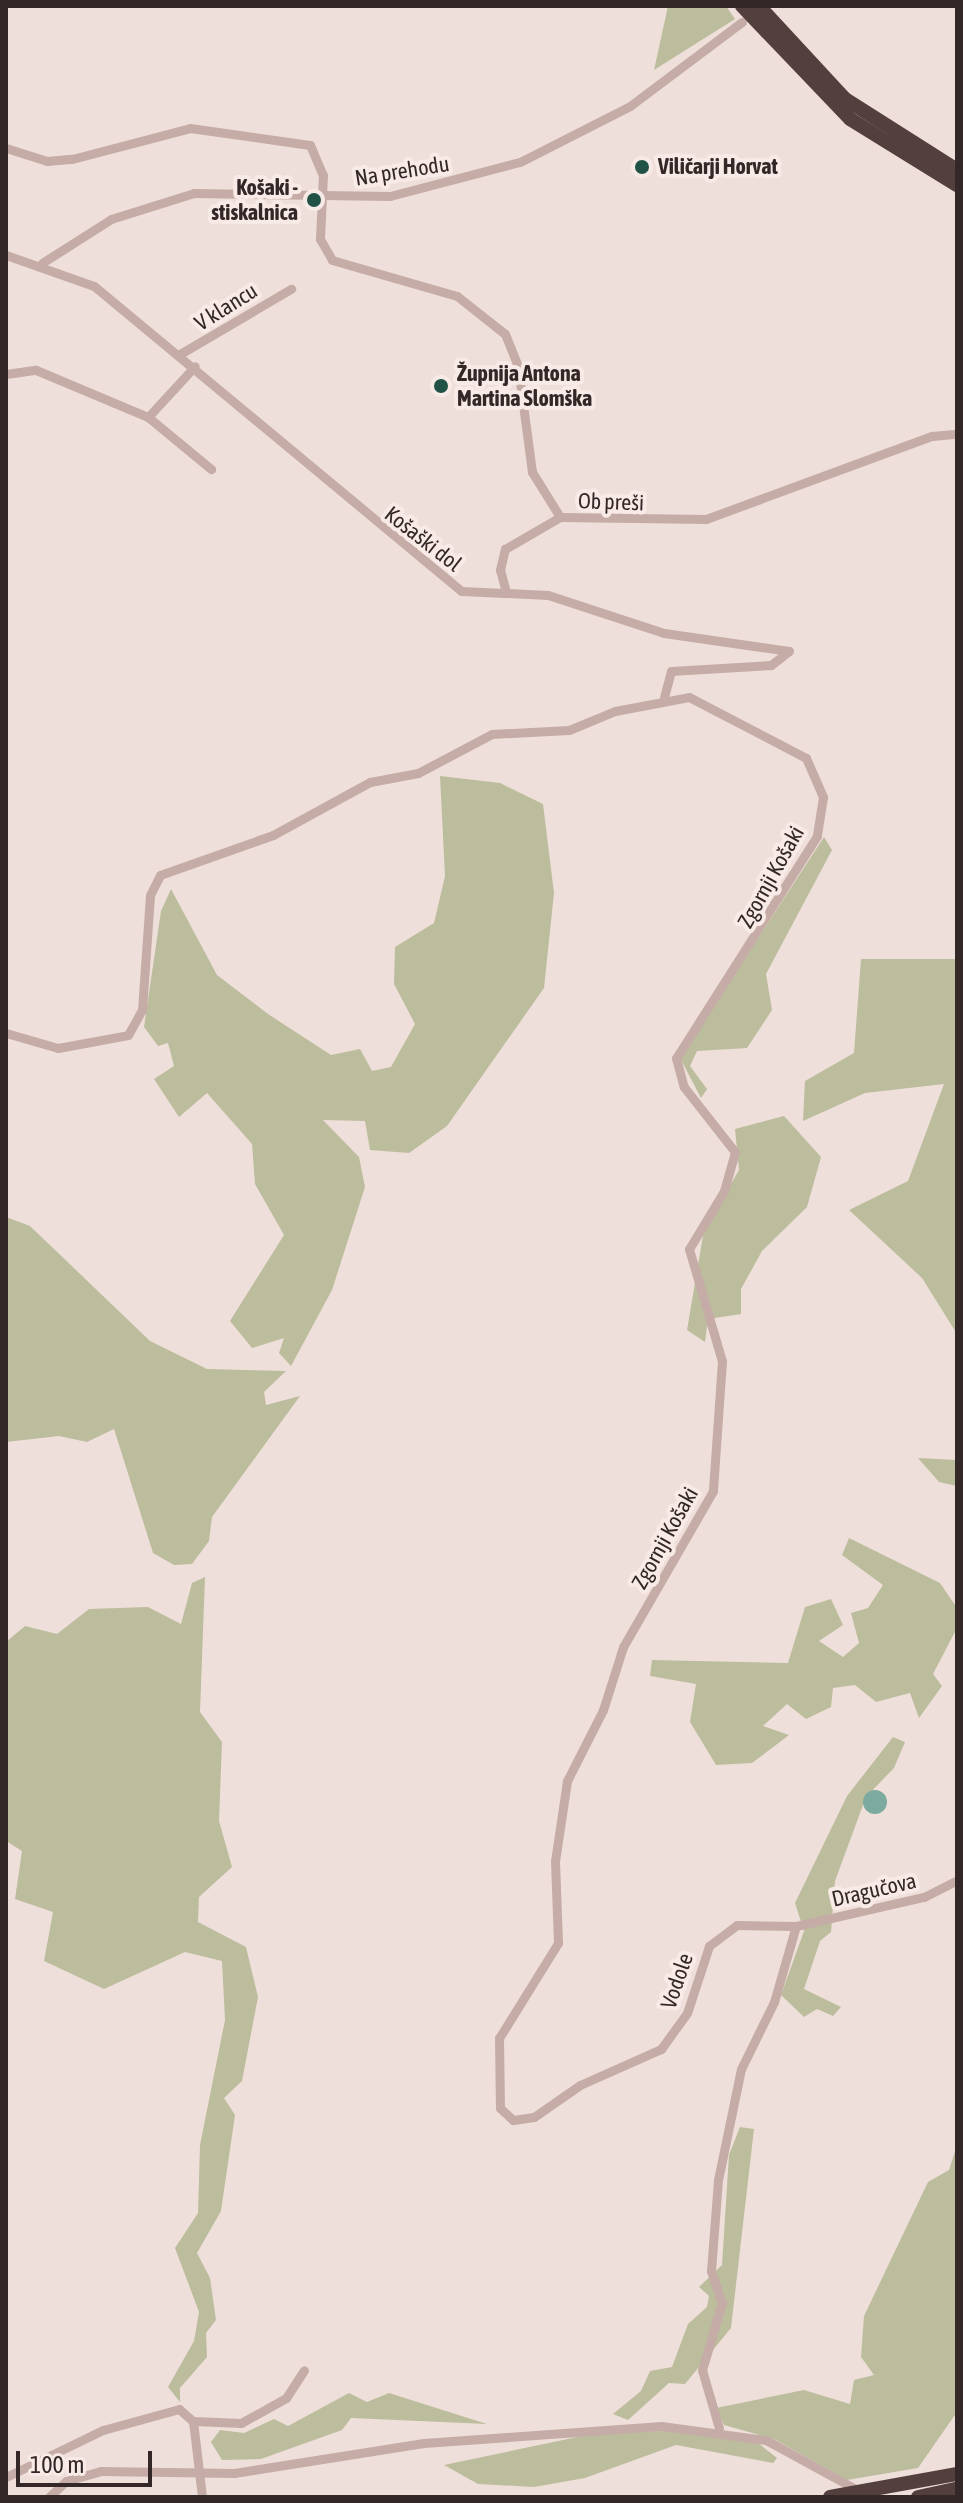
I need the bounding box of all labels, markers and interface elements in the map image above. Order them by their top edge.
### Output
street label: Na prehodu [353,151,451,191]
place label: Viličarji Horvat [658,154,778,180]
marker: Viličarji Horvat [633,158,651,176]
place label: Košaki - stiskalnica [211,174,298,226]
marker: Košaki - stiskalnica [305,191,323,209]
street label: V klancu [190,278,262,336]
place label: Župnija Antona Martina Slomška [457,360,592,412]
marker: Župnija Antona Martina Slomška [432,377,450,395]
street label: Ob preši [578,488,644,516]
street label: Košaški dol [379,501,467,577]
street label: Zgornji Košaki [732,821,810,933]
street label: Zgornji Košaki [626,1482,704,1594]
street label: Dragučova [829,1867,919,1913]
street label: Vodole [655,1950,699,2012]
scale bar [20,2435,156,2485]
text: 100 m [30,2451,84,2478]

